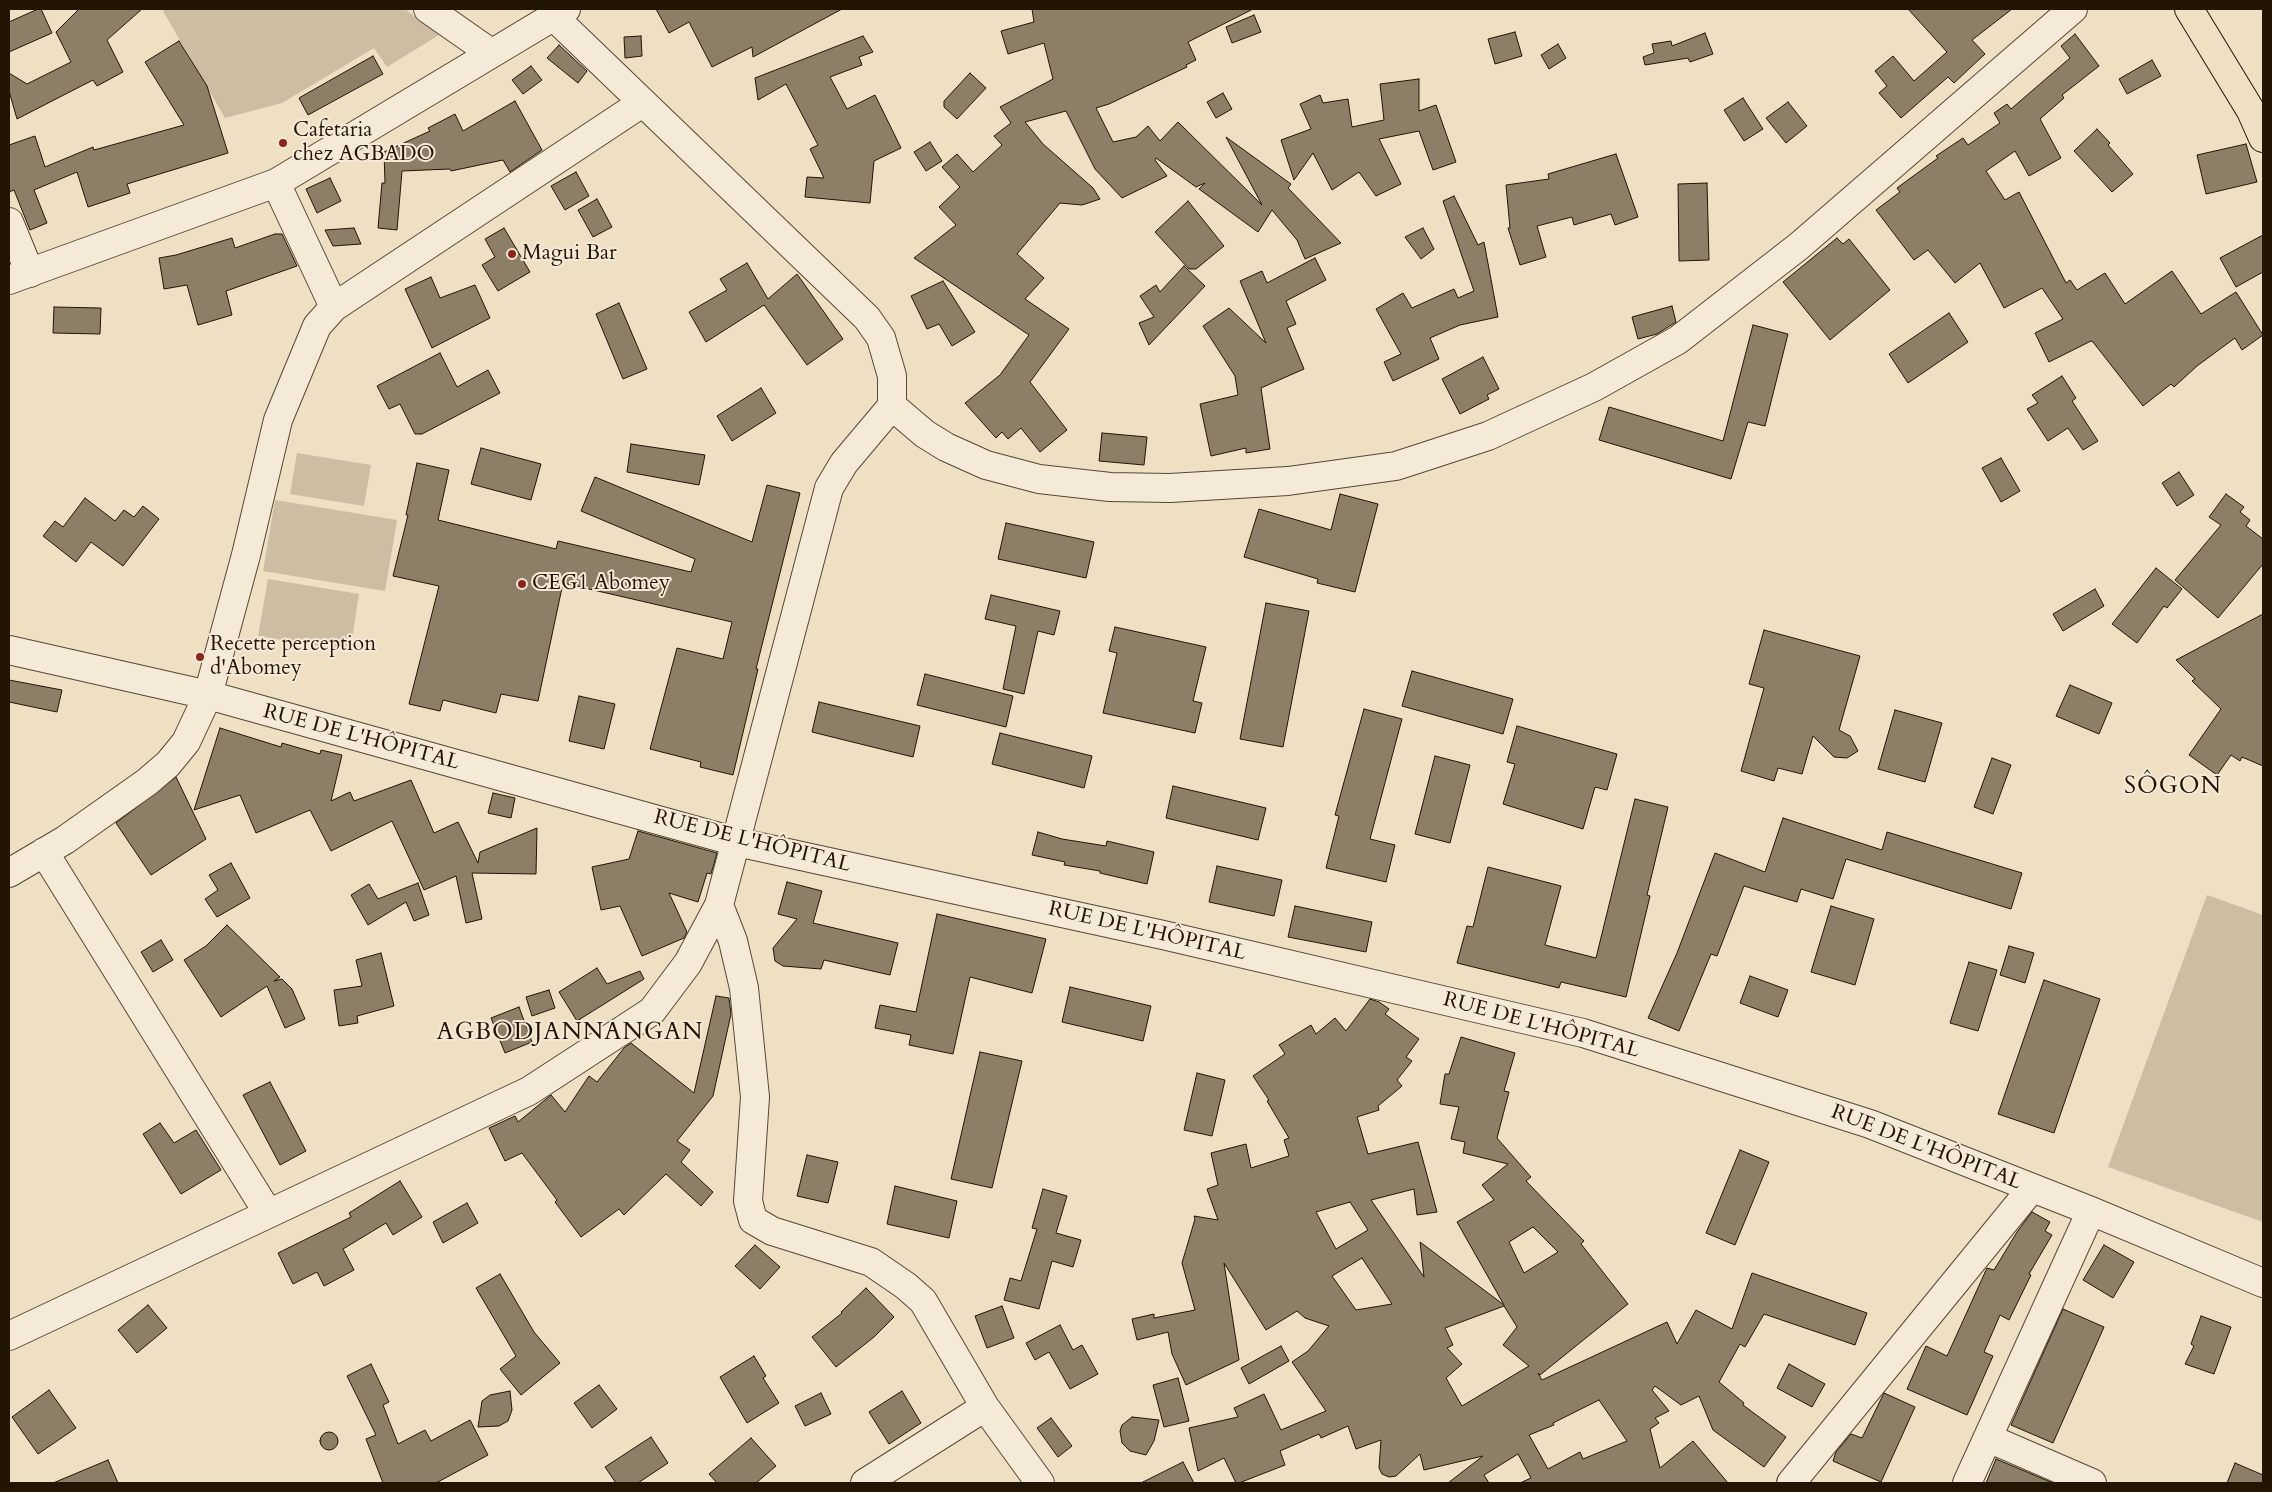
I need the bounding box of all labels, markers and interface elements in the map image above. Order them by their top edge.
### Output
place label: Cafetaria chez AGBADO [293,118,435,168]
marker: Cafetaria chez AGBADO [277,137,289,149]
place label: Magui Bar [522,241,617,267]
marker: Magui Bar [506,248,518,260]
place label: CEG1 Abomey [532,571,670,597]
marker: CEG1 Abomey [516,578,528,590]
place label: Recette perception d'Abomey [210,632,376,682]
marker: Recette perception d'Abomey [194,651,206,663]
street label: RUE DE L'HÔPITAL [260,700,462,776]
district label: SÔGON [2123,773,2223,801]
street label: RUE DE L'HÔPITAL [651,805,853,879]
street label: RUE DE L'HÔPITAL [1046,897,1248,967]
street label: RUE DE L'HÔPITAL [1440,988,1642,1064]
district label: AGBODJANNANGAN [435,1019,705,1047]
street label: RUE DE L'HÔPITAL [1827,1100,2025,1196]

